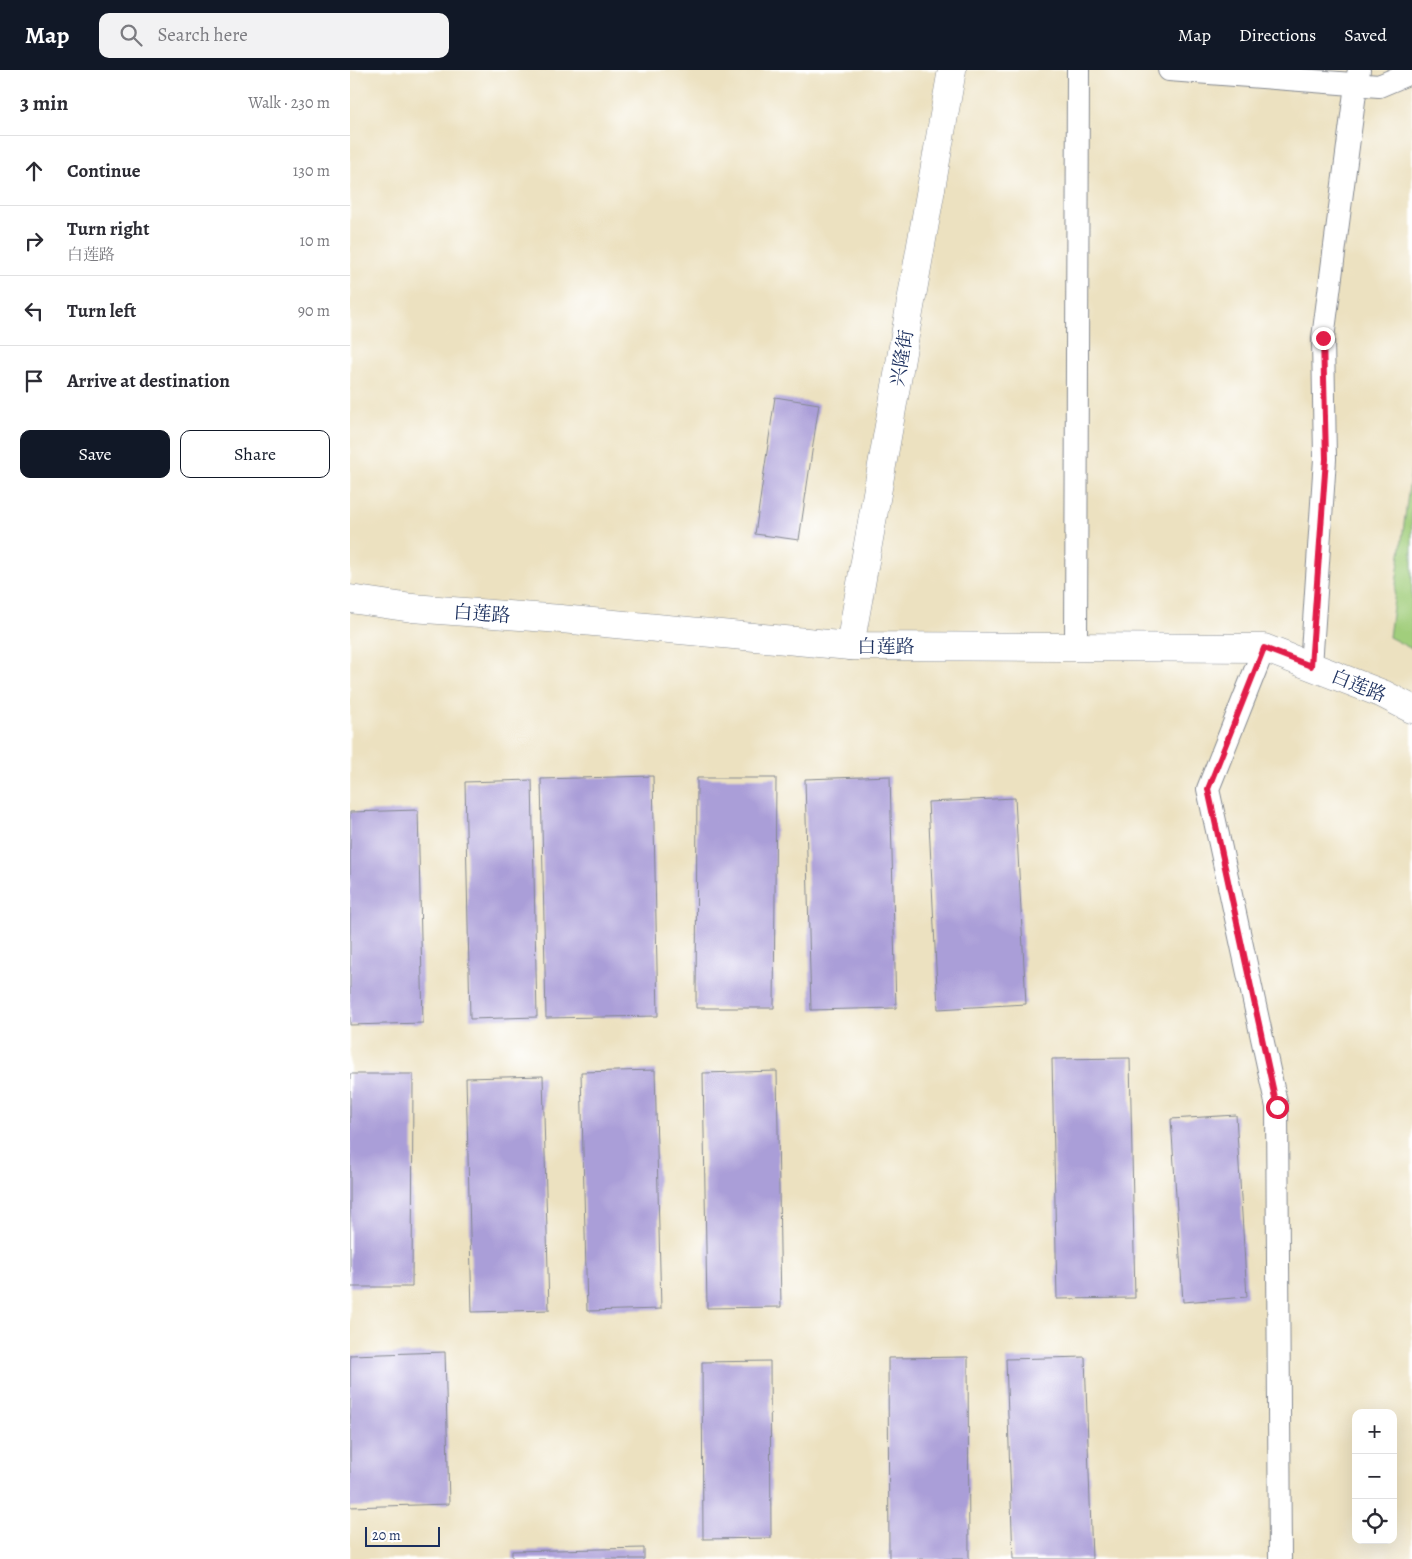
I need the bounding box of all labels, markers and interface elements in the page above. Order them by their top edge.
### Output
search box [99,13,449,58]
text: Map [25,19,69,51]
icon: search [117,21,145,49]
text: Search here [157,22,248,48]
text: Map [1178,23,1211,47]
text: Directions [1239,23,1316,47]
text: Saved [1344,23,1387,47]
text: 3 min [20,89,68,117]
text: Walk · 230 m [248,92,330,114]
icon: ahead [20,157,48,185]
text: Continue [67,158,141,184]
text: 130 m [293,160,330,182]
text: Turn right [67,216,149,242]
icon: right [20,227,48,255]
text: 10 m [300,230,330,252]
text: 白莲路 [67,244,115,266]
icon: left [20,297,48,325]
text: Turn left [67,298,136,324]
text: 90 m [298,300,330,322]
route end [1312,327,1335,350]
street label: 兴隆街 [884,328,920,389]
icon: arrive [20,367,48,395]
text: Arrive at destination [67,368,230,394]
button: Save [20,430,170,478]
button: Share [180,430,330,478]
street label: 白莲路 [453,599,511,629]
street label: 白莲路 [857,634,915,660]
street label: 白莲路 [1327,663,1390,709]
route start [1266,1096,1289,1119]
map controls [1352,1409,1397,1544]
button: + [1352,1409,1397,1454]
button: − [1352,1454,1397,1499]
button: locate [1352,1499,1397,1544]
scale bar [365,1524,440,1547]
text: 20 m [372,1526,401,1545]

